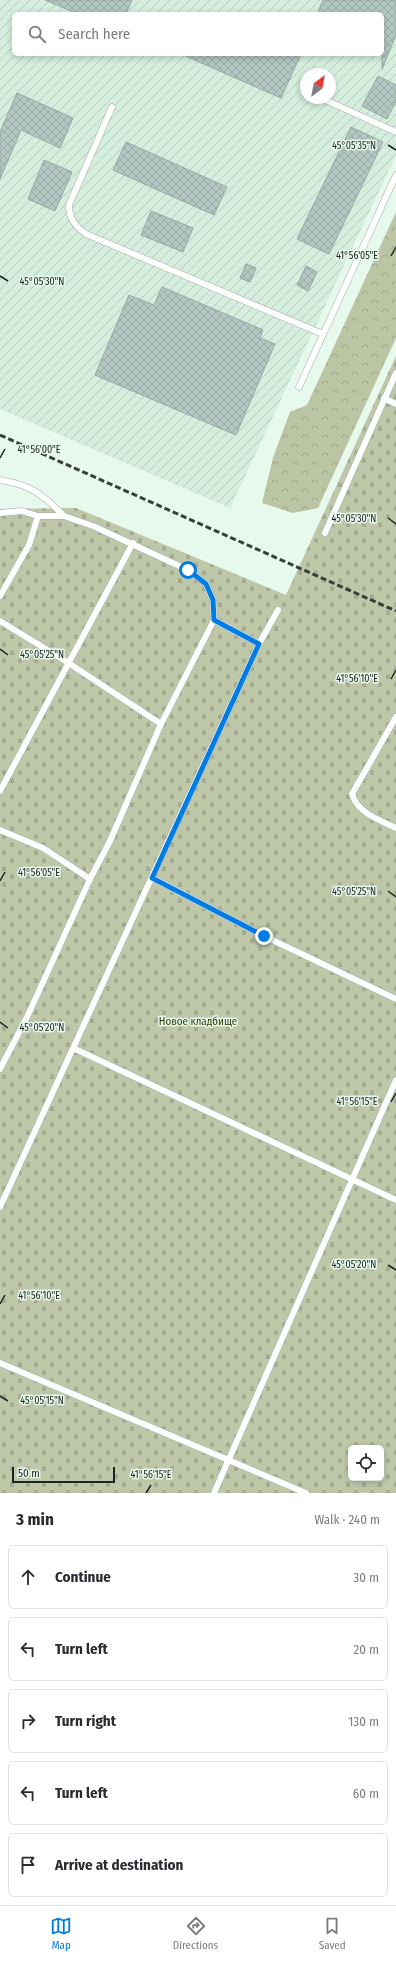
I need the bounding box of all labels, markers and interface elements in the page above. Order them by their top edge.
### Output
search box [12,12,384,56]
icon: search [26,23,48,45]
text: Search here [58,25,130,43]
north arrow [300,68,336,104]
text: 45°05'35"N [332,140,376,152]
text: 41°56'05"E [336,250,378,262]
text: 45°05'30"N [20,276,64,288]
text: 41°56'00"E [18,444,61,456]
text: 45°05'30"N [332,513,376,525]
route start [179,561,197,579]
text: 45°05'25"N [20,649,64,661]
text: 41°56'10"E [336,673,378,685]
text: 41°56'05"E [18,867,60,879]
text: 45°05'25"N [332,886,376,898]
route end [255,927,273,945]
park label: Новое кладбище [159,1015,237,1028]
text: 45°05'20"N [20,1022,64,1034]
text: 41°56'15"E [337,1096,378,1108]
text: 45°05'20"N [332,1259,376,1271]
text: 41°56'10"E [18,1290,60,1302]
text: 45°05'15"N [20,1395,64,1407]
map controls [348,1445,384,1481]
button: locate [348,1445,384,1481]
scale bar [12,1465,115,1484]
text: 50 m [18,1467,40,1480]
text: 41°56'15"E [131,1469,172,1481]
text: 3 min [16,1509,54,1530]
text: Walk · 240 m [314,1512,380,1527]
icon: ahead [17,1566,39,1588]
text: Continue [55,1568,111,1586]
text: 30 m [353,1570,379,1585]
icon: left [17,1638,39,1660]
text: Turn left [55,1640,108,1658]
text: 20 m [353,1642,379,1657]
icon: right [17,1710,39,1732]
text: Turn right [55,1712,116,1730]
text: 130 m [348,1714,379,1729]
icon: left [17,1782,39,1804]
text: Turn left [55,1784,108,1802]
text: 60 m [353,1786,379,1801]
icon: arrive [17,1854,39,1876]
text: Arrive at destination [55,1856,183,1874]
tab: Map [50,1915,72,1952]
tab: Directions [173,1915,218,1952]
tab: Saved [319,1915,346,1952]

